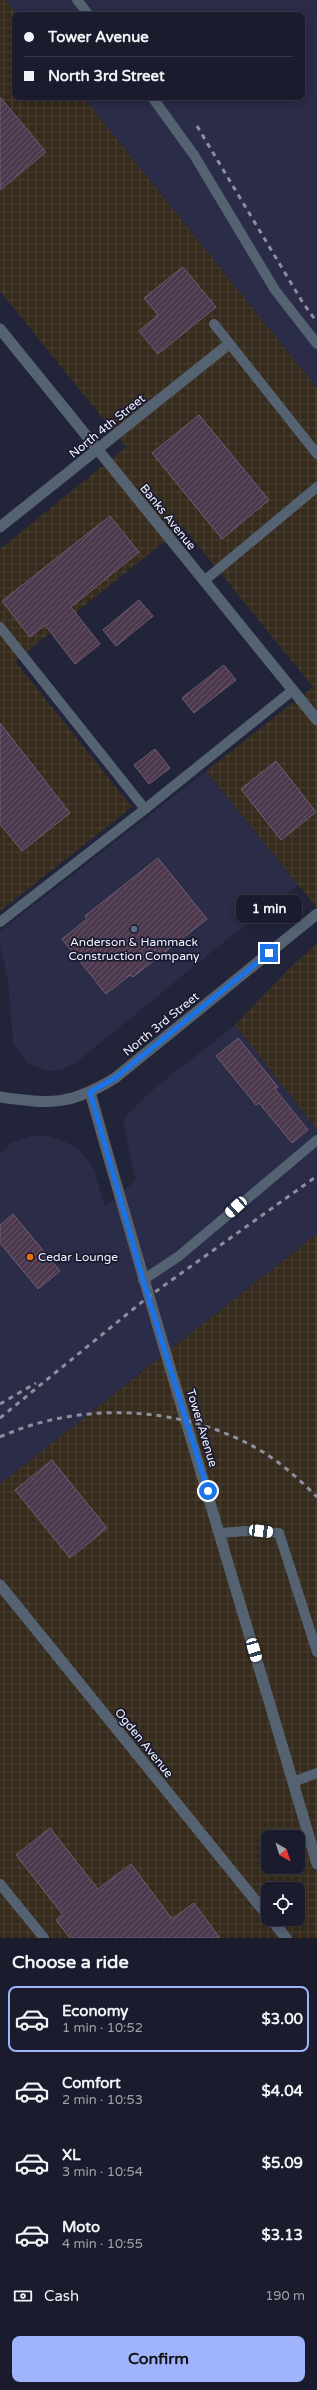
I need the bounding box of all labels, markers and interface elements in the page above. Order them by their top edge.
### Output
text: Tower Avenue [48,28,149,46]
text: North 3rd Street [48,67,165,85]
street label: North 4th Street [66,391,148,461]
street label: Banks Avenue [137,481,199,553]
callout: 1 min [236,895,302,923]
text: 1 min [252,901,286,917]
marker: Anderson & Hammack Construction Company [129,924,139,934]
place label: Anderson & Hammack Construction Company [68,935,200,963]
route end [260,944,278,962]
street label: North 3rd Street [120,989,202,1059]
car [223,1195,249,1219]
place label: Cedar Lounge [38,1250,118,1264]
marker: Cedar Lounge [25,1252,35,1262]
street label: Tower Avenue [184,1387,221,1469]
route start [199,1482,217,1500]
car [248,1524,274,1538]
car [245,1637,263,1663]
street label: Ogden Avenue [112,1706,176,1781]
north arrow [261,1830,305,1874]
map controls [261,1830,305,1926]
button: locate [261,1882,305,1926]
text: Choose a ride [12,1951,129,1973]
icon: car [14,2001,50,2037]
text: Economy [62,2002,128,2020]
text: $3.00 [262,2010,303,2028]
text: 1 min · 10:52 [62,2020,143,2036]
icon: car [14,2073,50,2109]
text: Comfort [62,2074,121,2092]
text: $4.04 [262,2082,303,2100]
text: 2 min · 10:53 [62,2092,143,2108]
icon: car [14,2145,50,2181]
text: XL [62,2146,81,2164]
text: $5.09 [262,2154,303,2172]
text: 3 min · 10:54 [62,2164,143,2180]
icon: car [14,2217,50,2253]
text: Moto [62,2218,100,2236]
text: $3.13 [262,2226,303,2244]
text: 4 min · 10:55 [62,2236,143,2252]
icon: cash [12,2285,34,2307]
text: Cash [44,2287,79,2305]
text: 190 m [265,2288,305,2304]
button: Confirm [12,2336,305,2382]

